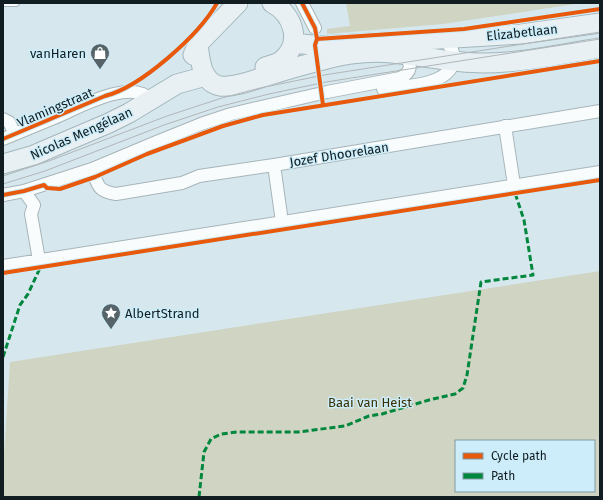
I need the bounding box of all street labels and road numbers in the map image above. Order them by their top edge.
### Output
street label: Elizabetlaan [486,21,558,44]
street label: Vlamingstraat [15,85,96,130]
street label: Nicolas Mengélaan [28,104,135,163]
street label: Jozef Dhoorelaan [288,139,390,170]

